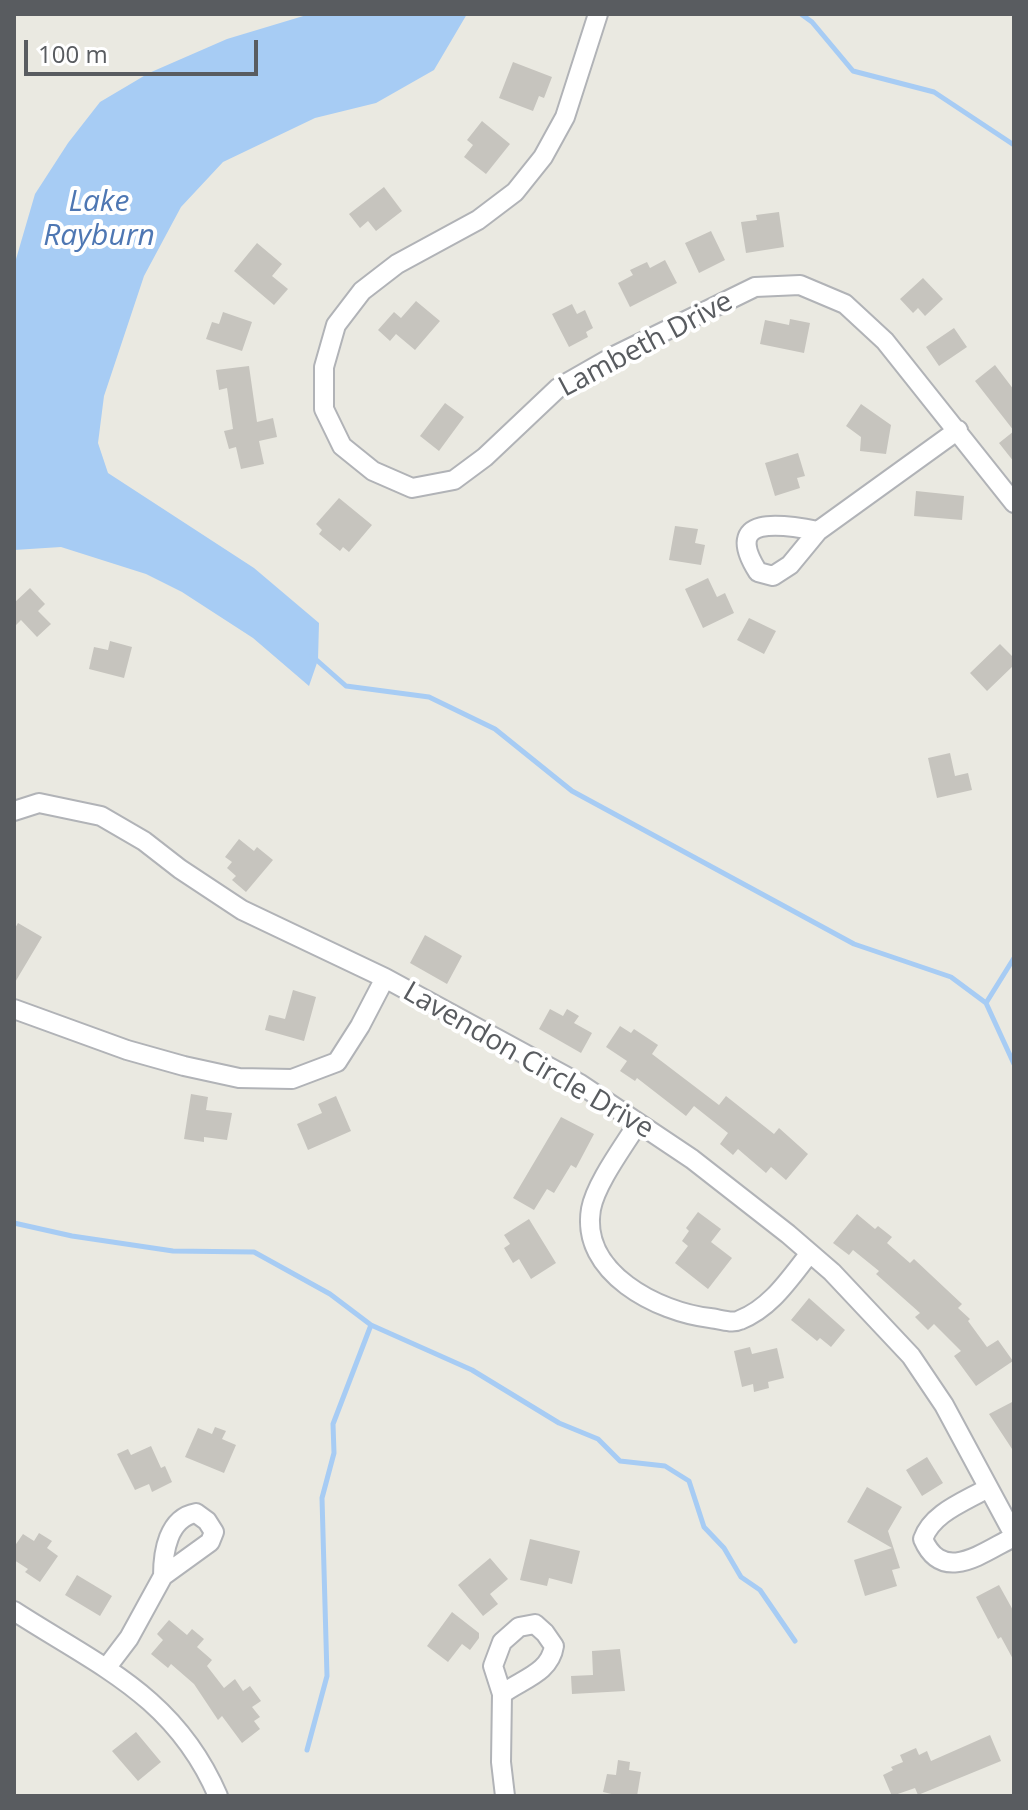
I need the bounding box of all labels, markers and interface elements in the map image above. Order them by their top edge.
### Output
scale bar [28,24,262,74]
text: 100 m [38,37,108,70]
water label: Lake Rayburn [43,184,155,254]
street label: Lambeth Drive [553,285,739,405]
street label: Lavendon Circle Drive [397,976,659,1146]

